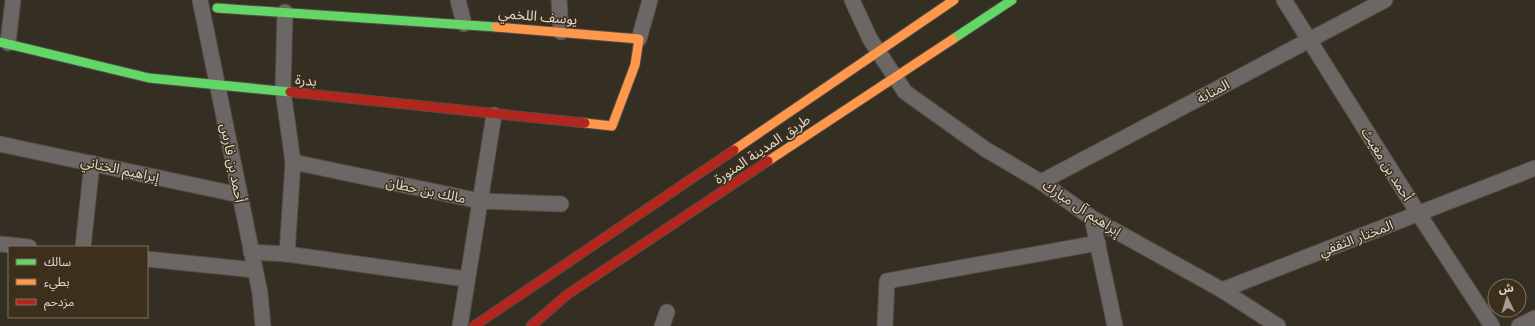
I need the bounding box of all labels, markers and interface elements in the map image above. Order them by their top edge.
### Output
street label: يوسف اللخمي [498,4,578,31]
street label: بدرة [294,70,318,91]
street label: المنابة [1194,75,1233,108]
street label: طريق المدينة المنورة [710,110,814,189]
street label: أحمد بن فارس [216,122,250,205]
street label: أحمد بن مغيث [1356,124,1417,205]
street label: إبراهيم الختاني [79,152,162,188]
street label: مالك بن حطان [384,173,467,208]
street label: إبراهيم آل مبارك [1038,176,1126,242]
street label: المختار الثقفي [1316,216,1397,263]
legend [8,246,148,318]
text: سالك [44,254,71,270]
text: بطيء [44,274,70,292]
north arrow [1487,278,1527,318]
text: ش [1498,280,1514,297]
text: مزدحم [44,294,74,311]

